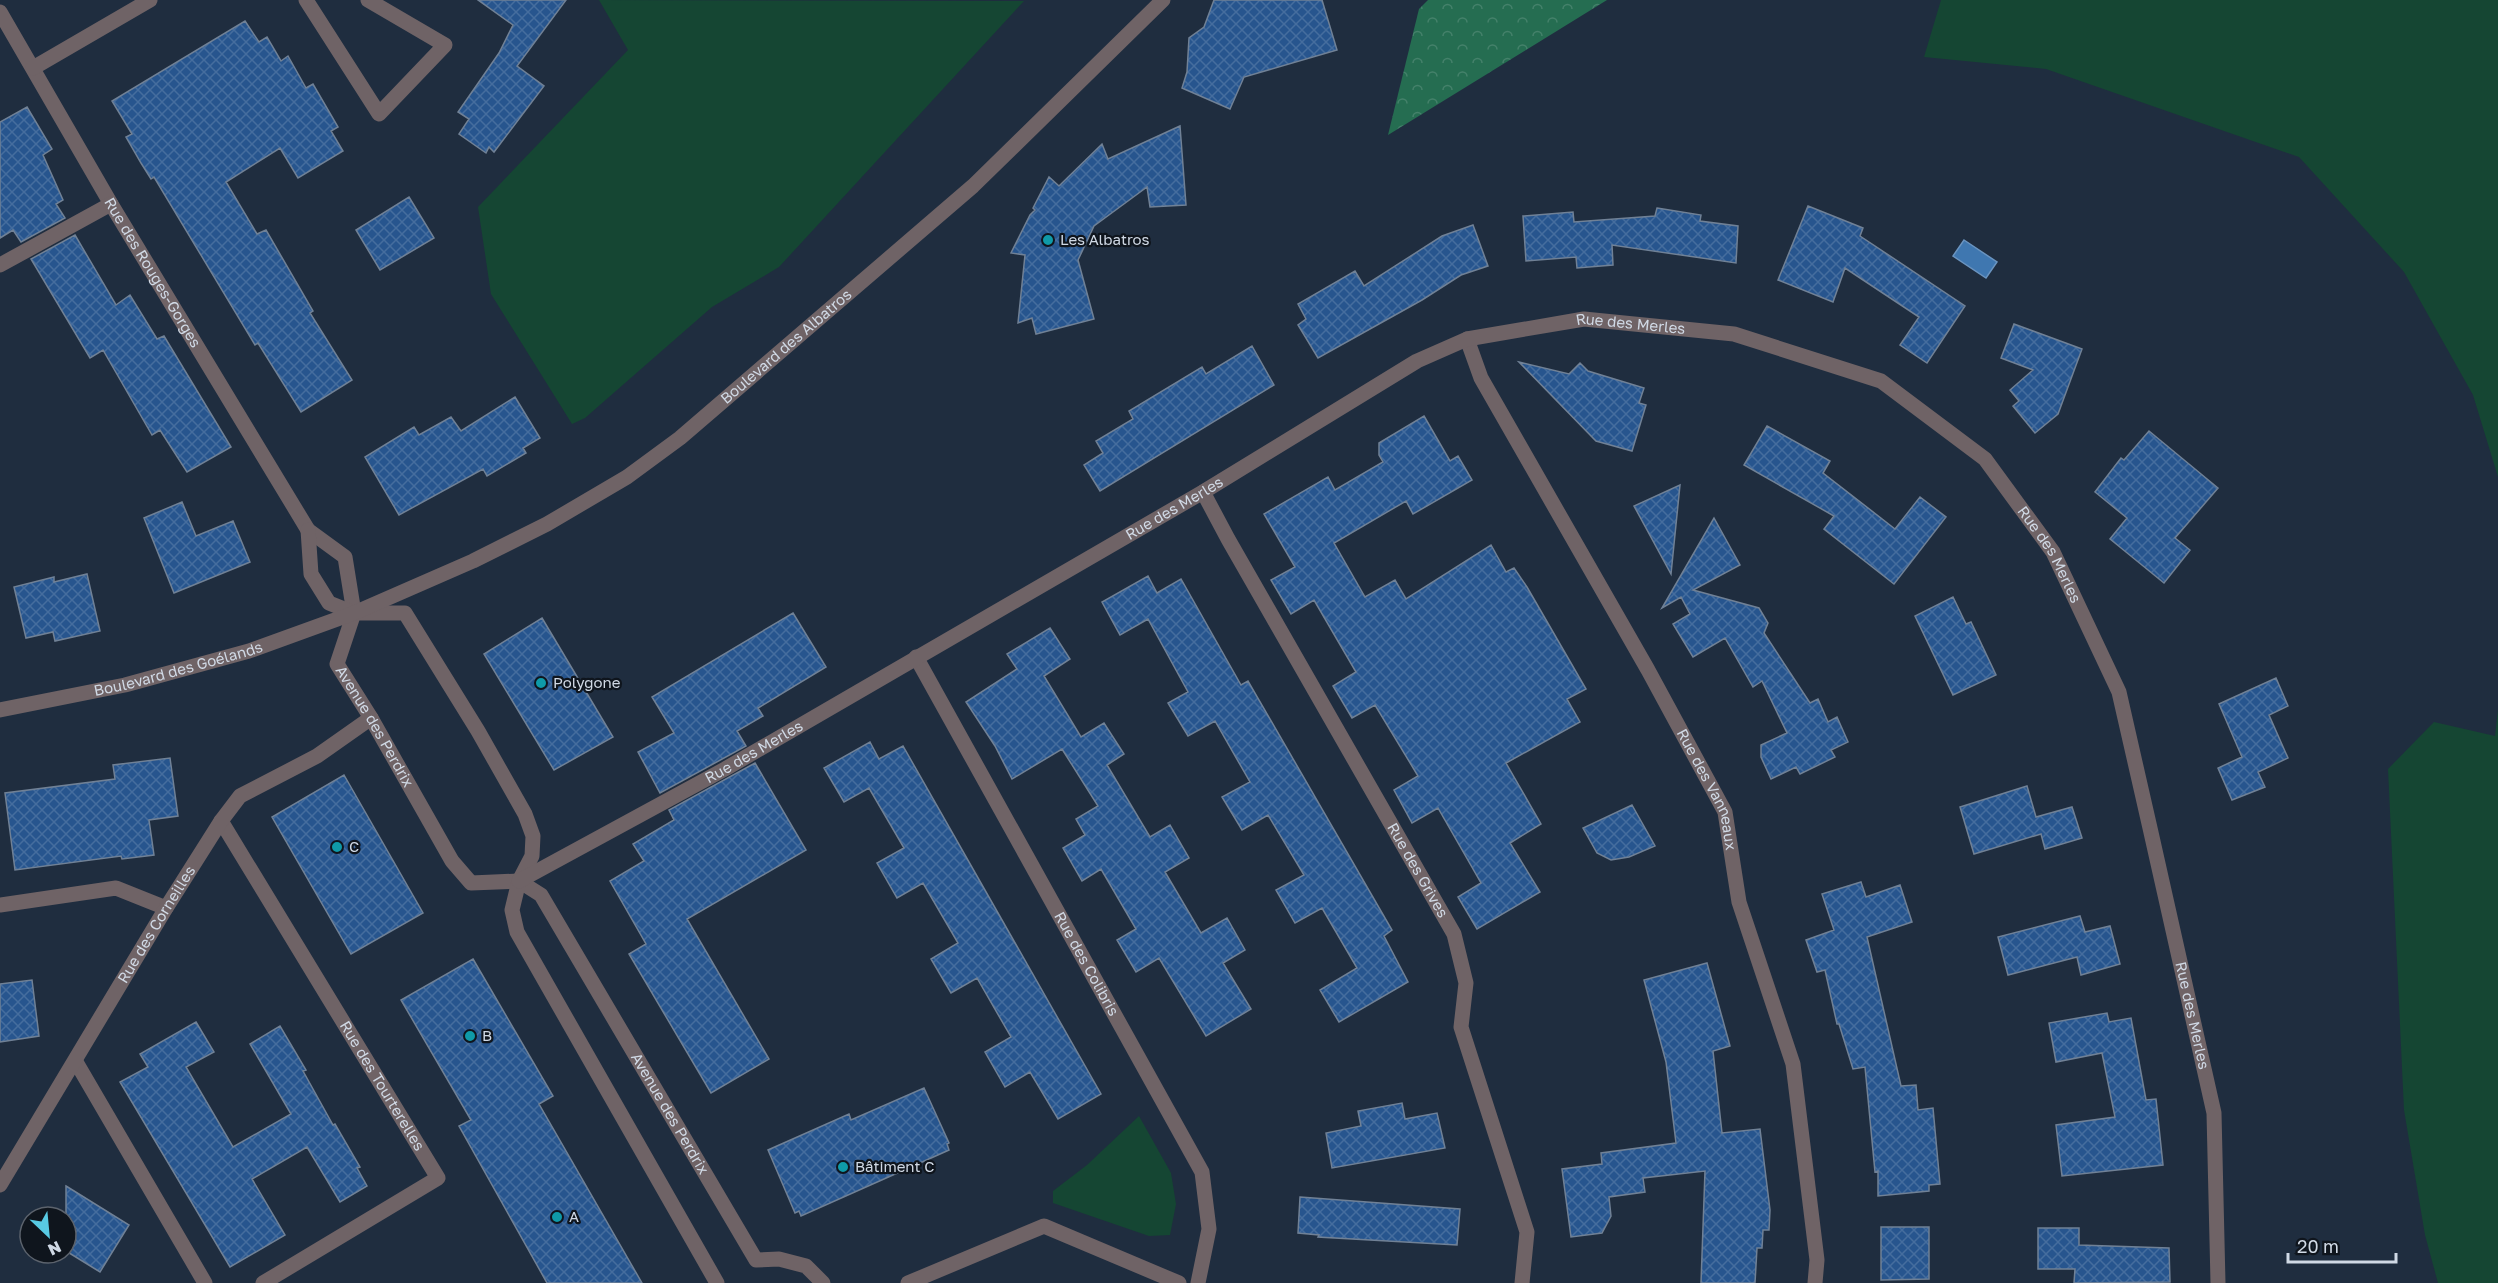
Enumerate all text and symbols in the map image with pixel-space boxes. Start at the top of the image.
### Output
street label: Rue des Rouges-Gorges [101,194,206,350]
place label: Les Albatros [1060,230,1150,248]
marker: Les Albatros [1041,233,1055,247]
street label: Boulevard des Albatros [716,285,855,407]
street label: Rue des Merles [1574,309,1686,337]
street label: Rue des Merles [1122,472,1226,543]
street label: Rue des Merles [2014,502,2086,606]
street label: Boulevard des Goélands [92,637,265,699]
street label: Avenue des Perdrix [332,662,418,790]
place label: Polygone [553,673,621,691]
marker: Polygone [534,676,548,690]
street label: Rue des Merles [701,716,806,786]
street label: Rue des Vanneaux [1674,725,1741,851]
street label: Rue des Grives [1384,819,1453,921]
place label: C [349,837,359,855]
marker: C [330,840,344,854]
street label: Rue des Corneilles [113,862,199,986]
street label: Rue des Colibris [1051,908,1123,1019]
street label: Rue des Merles [2172,960,2214,1071]
street label: Rue des Tourterelles [337,1017,429,1154]
place label: B [482,1026,492,1044]
marker: B [463,1029,477,1043]
street label: Avenue des Perdrix [628,1049,713,1177]
place label: Bâtiment C [855,1157,934,1175]
marker: Bâtiment C [836,1160,850,1174]
north arrow [18,1205,78,1265]
place label: A [569,1207,579,1225]
marker: A [550,1210,564,1224]
scale bar [2288,1226,2396,1264]
text: 20 m [2297,1235,2339,1257]
text: N [45,1237,64,1260]

